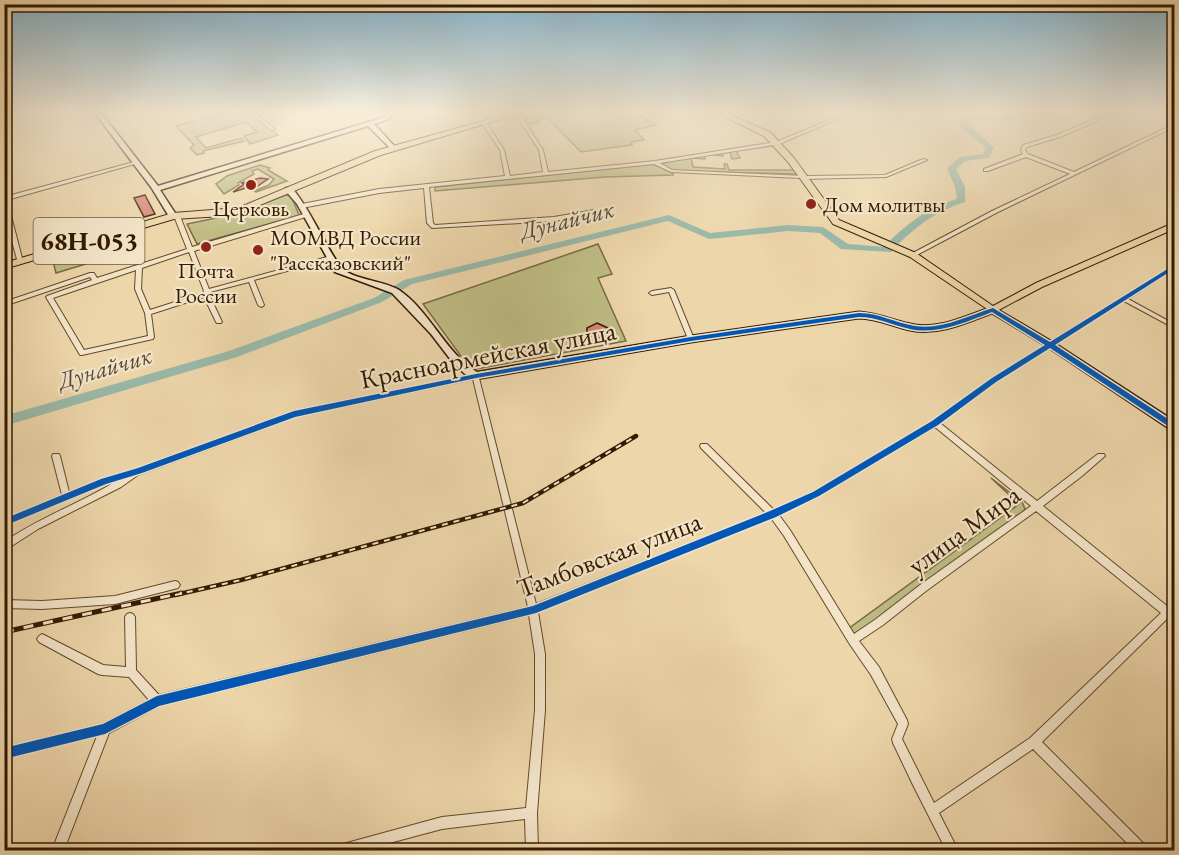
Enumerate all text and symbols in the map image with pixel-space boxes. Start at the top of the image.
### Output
marker: Церковь [244,178,258,192]
place label: Дом молитвы [823,190,945,219]
water label: Дунайчик [515,193,618,247]
place label: Церковь [213,194,289,223]
marker: Дом молитвы [804,197,818,211]
road number: 68Н-053 [34,218,144,264]
place label: МОМВД России "Рассказовский" [270,223,422,277]
marker: Почта России [199,240,213,254]
marker: МОМВД России "Рассказовский" [251,243,265,257]
place label: Почта России [175,256,238,310]
street label: Красноармейская улица [357,312,619,397]
water label: Дунайчик [53,339,156,396]
street label: улица Мира [900,477,1027,582]
street label: Тамбовская улица [512,503,706,606]

